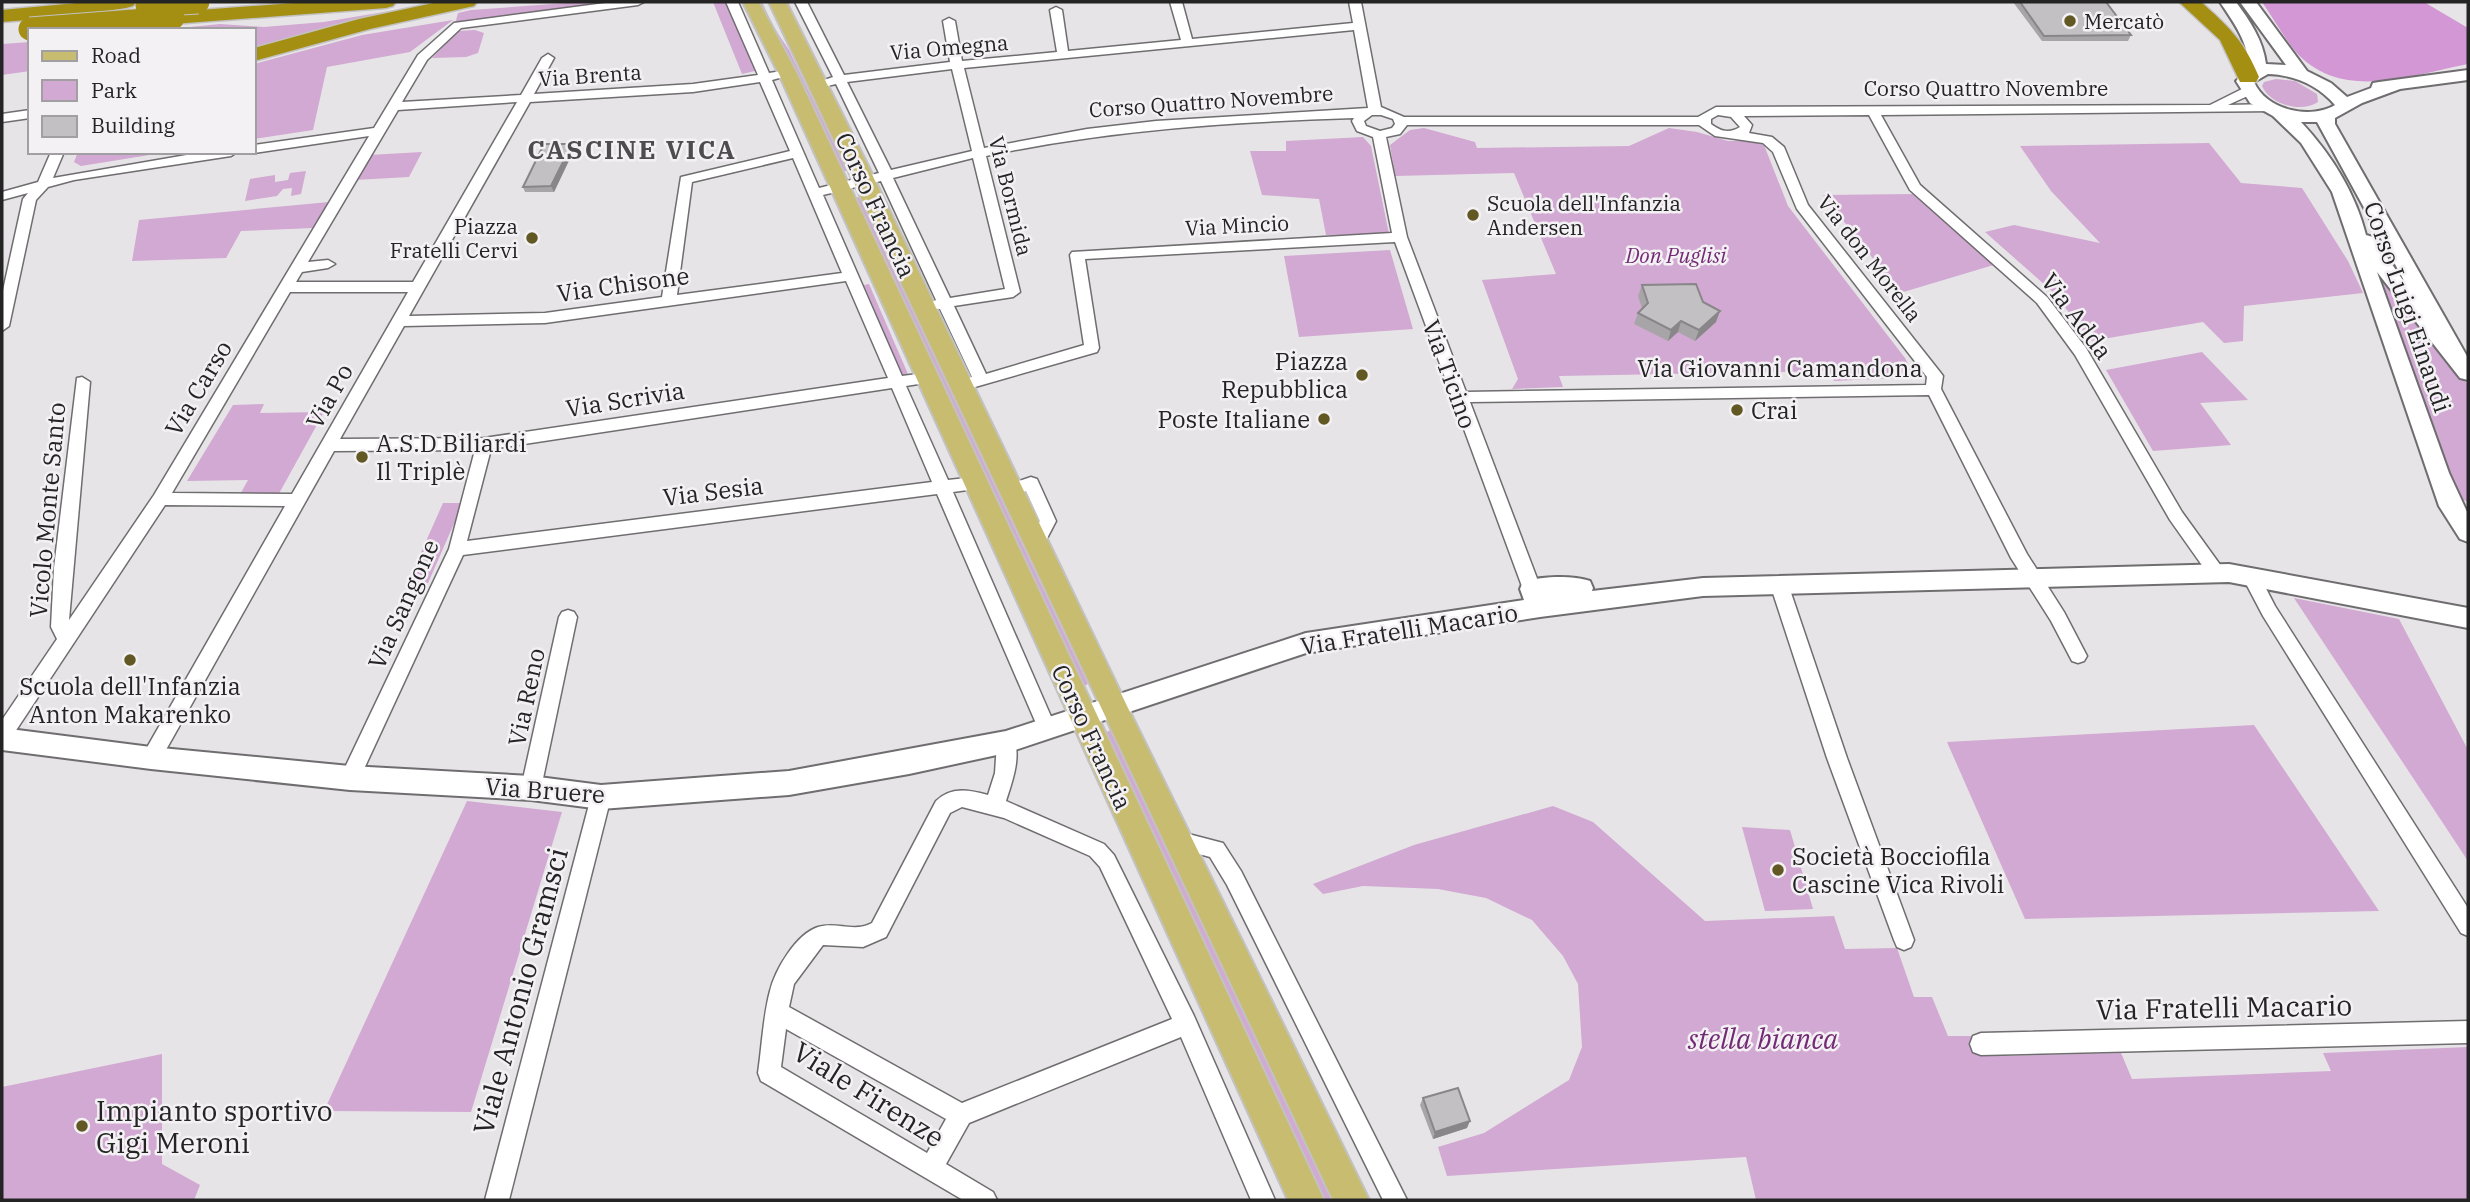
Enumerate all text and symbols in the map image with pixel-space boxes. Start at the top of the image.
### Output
place label: Mercatò [2084,7,2164,35]
marker: Mercatò [2062,13,2078,29]
legend [28,28,256,154]
street label: Via Omegna [888,28,1010,66]
text: Road [91,41,141,69]
street label: Via Brenta [537,57,643,93]
street label: Corso Quattro Novembre [1864,74,2108,102]
text: Park [91,76,138,104]
street label: Corso Quattro Novembre [1088,78,1334,124]
text: Building [91,111,176,139]
street label: Corso Francia [828,127,924,283]
district label: CASCINE VICA [527,132,737,166]
street label: Via Bormida [983,133,1039,259]
place label: Scuola dell'Infanzia Andersen [1487,189,1681,241]
street label: Via don Morella [1812,189,1928,327]
street label: Corso Luigi Einaudi [2357,197,2459,417]
marker: Scuola dell'Infanzia Andersen [1465,207,1481,223]
street label: Via Mincio [1184,208,1290,242]
place label: Piazza Fratelli Cervi [390,212,518,264]
marker: Piazza Fratelli Cervi [524,230,540,246]
park label: Don Puglisi [1624,241,1727,269]
street label: Via Chisone [555,259,691,309]
street label: Via Adda [2034,266,2120,366]
street label: Via Ticino [1416,315,1484,433]
street label: Via Carso [157,334,239,442]
place label: Piazza Repubblica [1221,345,1348,405]
street label: Via Giovanni Camandona [1637,352,1923,384]
street label: Via Po [298,358,360,434]
marker: Piazza Repubblica [1354,367,1370,383]
street label: Via Scrivia [563,374,687,424]
place label: Crai [1751,394,1798,426]
street label: Vicolo Monte Santo [22,401,72,619]
marker: Crai [1729,402,1745,418]
place label: Poste Italiane [1158,403,1310,435]
marker: Poste Italiane [1316,411,1332,427]
place label: A.S.D Biliardi Il Triplè [376,427,527,487]
marker: A.S.D Biliardi Il Triplè [354,449,370,465]
street label: Via Sesia [661,469,765,513]
street label: Via Sangone [360,534,446,674]
street label: Via Fratelli Macario [1298,596,1520,662]
street label: Via Reno [500,645,552,749]
marker: Scuola dell'Infanzia Anton Makarenko [122,652,138,668]
street label: Corso Francia [1044,659,1140,815]
place label: Scuola dell'Infanzia Anton Makarenko [19,670,241,730]
street label: Via Bruere [484,770,606,810]
place label: Società Bocciofila Cascine Vica Rivoli [1792,840,2004,900]
street label: Viale Antonio Gramsci [464,844,576,1138]
marker: Società Bocciofila Cascine Vica Rivoli [1770,862,1786,878]
street label: Via Fratelli Macario [2096,986,2352,1028]
park label: stella bianca [1688,1020,1838,1057]
street label: Viale Firenze [786,1033,952,1155]
place label: Impianto sportivo Gigi Meroni [96,1092,332,1161]
marker: Impianto sportivo Gigi Meroni [74,1118,90,1134]

